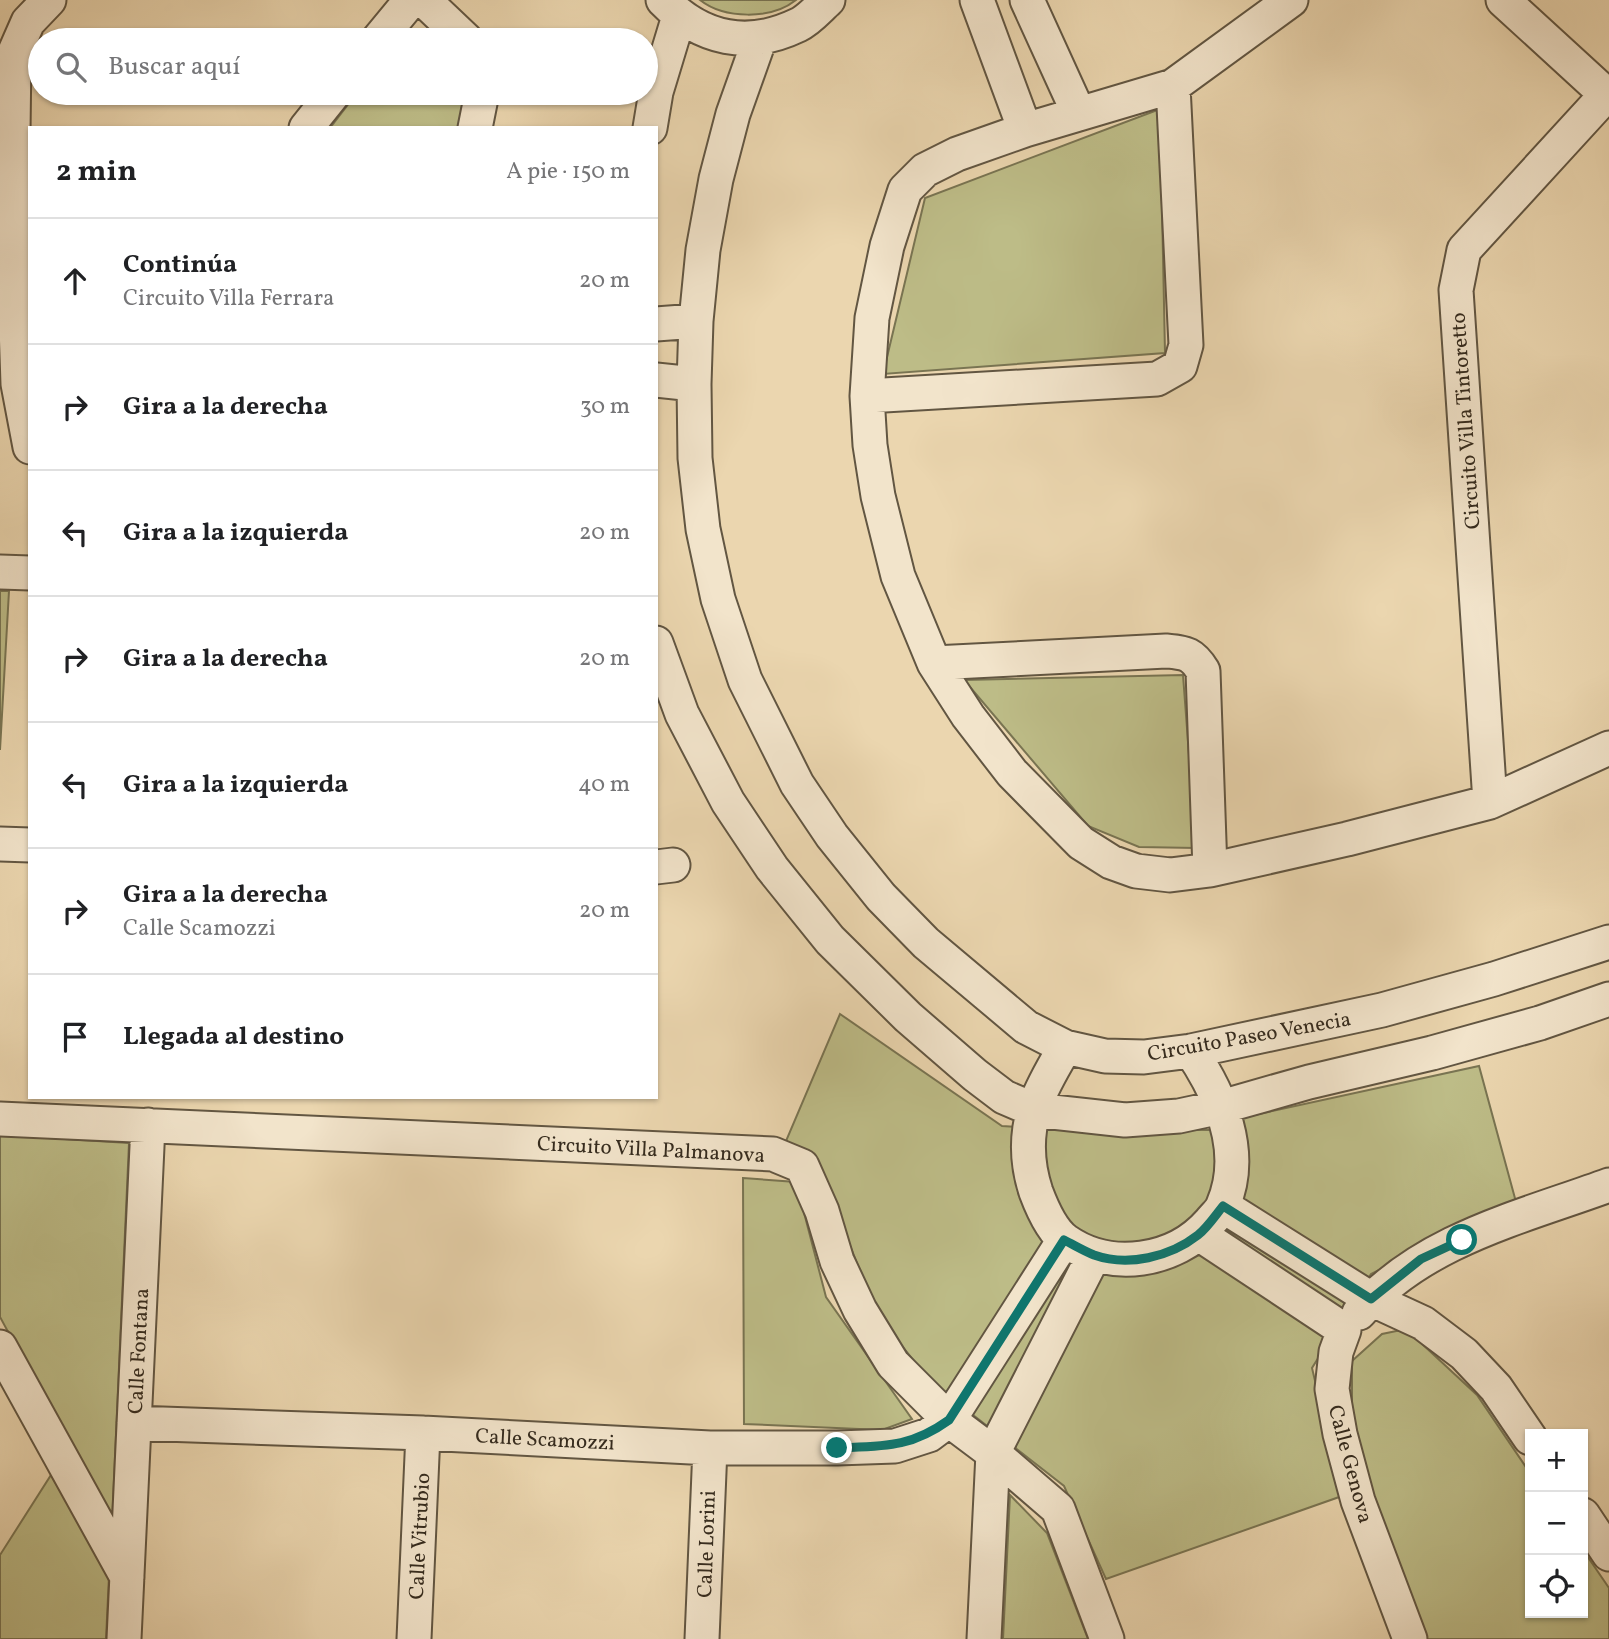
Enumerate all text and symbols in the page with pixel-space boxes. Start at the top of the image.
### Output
search box [28,28,658,105]
icon: search [52,48,90,86]
text: Buscar aquí [108,49,240,85]
text: 2 min [56,151,137,193]
text: A pie · 150 m [506,156,630,188]
text: Continúa [123,247,237,283]
icon: ahead [56,262,94,300]
text: 20 m [579,265,630,297]
text: Circuito Villa Ferrara [123,283,335,315]
street label: Circuito Villa Tintoretto [1444,312,1489,530]
icon: right [56,388,94,426]
text: Gira a la derecha [123,389,328,425]
text: 30 m [580,391,630,423]
icon: left [56,514,94,552]
text: Gira a la izquierda [123,515,348,551]
text: 20 m [579,517,630,549]
icon: right [56,640,94,678]
text: Gira a la derecha [123,641,328,677]
text: 20 m [579,643,630,675]
icon: left [56,766,94,804]
text: Gira a la izquierda [123,767,348,803]
text: 40 m [578,769,630,801]
text: Gira a la derecha [123,877,328,913]
icon: right [56,892,94,930]
text: 20 m [579,895,630,927]
text: Calle Scamozzi [123,913,276,945]
street label: Circuito Paseo Venecia [1145,1005,1353,1070]
icon: arrive [56,1018,94,1056]
text: Llegada al destino [123,1019,344,1055]
street label: Circuito Villa Palmanova [536,1130,766,1171]
route start [1446,1224,1477,1255]
street label: Calle Fontana [122,1287,157,1415]
street label: Calle Genova [1320,1402,1379,1527]
street label: Calle Scamozzi [475,1422,615,1459]
map controls [1525,1429,1588,1618]
button: + [1525,1429,1588,1492]
route end [821,1432,852,1463]
street label: Calle Vitrubio [403,1472,438,1600]
street label: Calle Lorini [691,1490,724,1598]
button: − [1525,1492,1588,1555]
button: locate [1525,1555,1588,1618]

